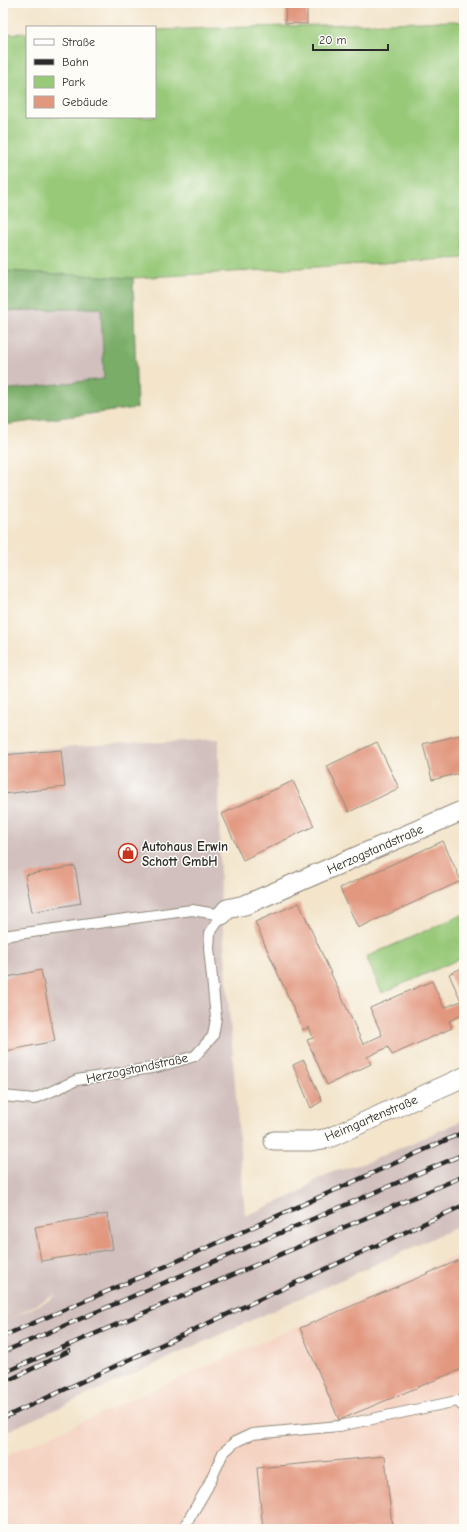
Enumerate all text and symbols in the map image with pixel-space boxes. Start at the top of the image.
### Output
legend [26,26,156,118]
scale bar [313,26,388,52]
text: 20 m [319,33,347,47]
text: Straße [62,35,95,49]
text: Bahn [62,55,89,69]
text: Park [62,75,85,89]
text: Gebäude [62,95,108,109]
street label: Herzogstandstraße [325,821,426,877]
place label: Autohaus Erwin Schott GmbH [142,839,228,869]
shop icon: Autohaus Erwin Schott GmbH [117,842,139,864]
street label: Herzogstandstraße [85,1050,190,1086]
street label: Heimgartenstraße [322,1091,420,1144]

